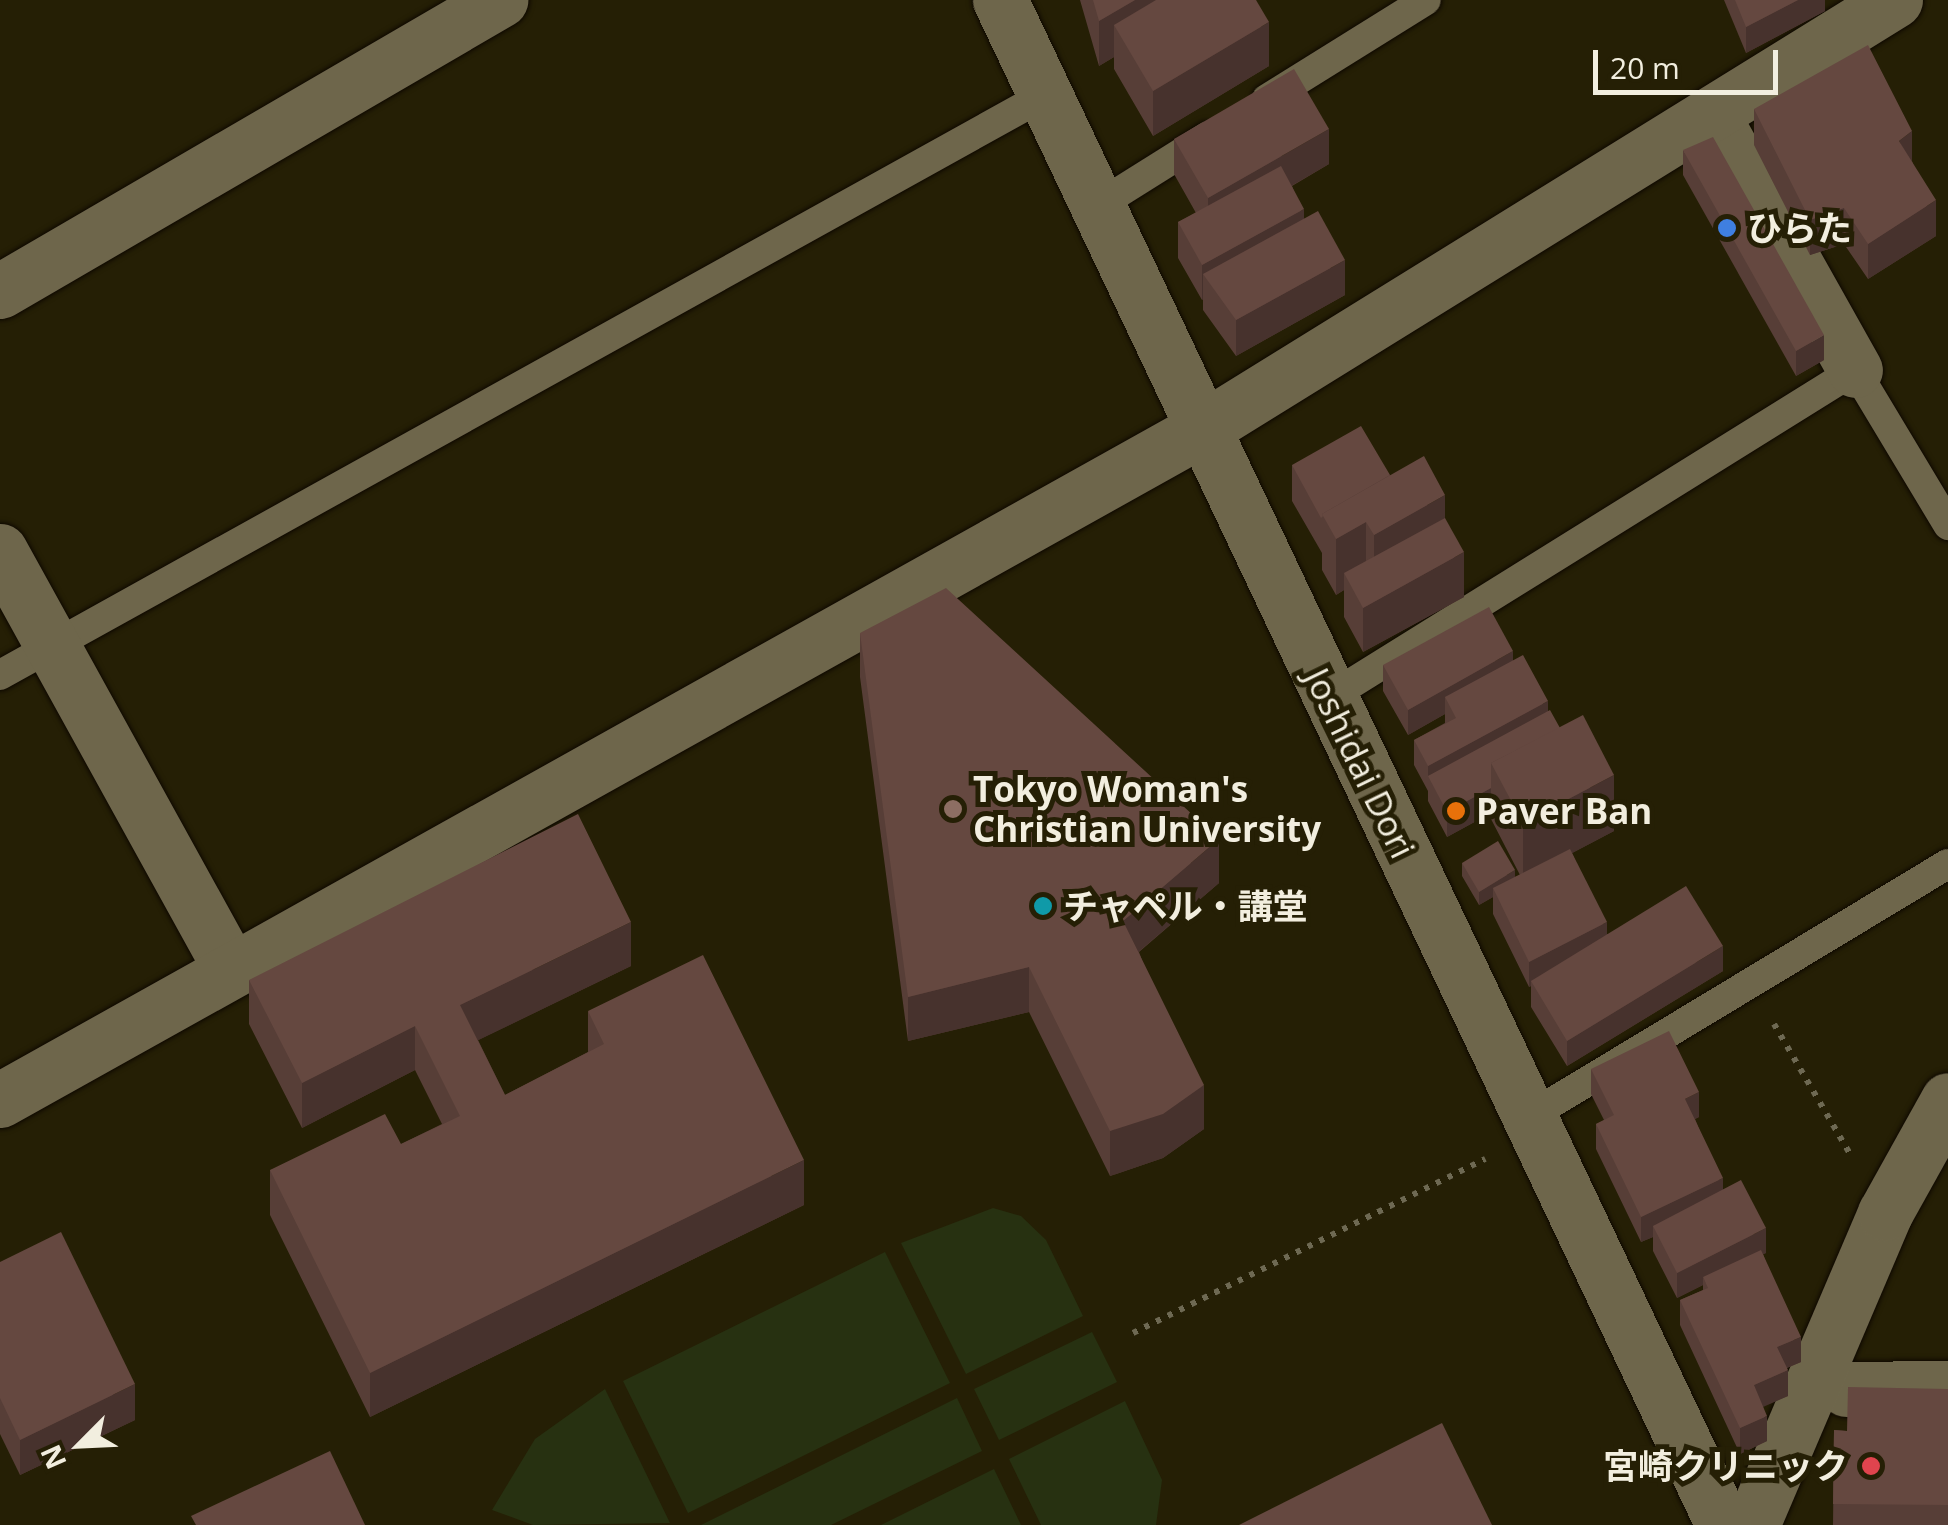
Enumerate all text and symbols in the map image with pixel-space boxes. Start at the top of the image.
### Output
scale bar [1598,30,1783,92]
text: 20 m [1610,47,1680,88]
place label: ひらた [1747,207,1852,249]
marker: ひらた [1716,217,1738,239]
street label: Joshidai Dori [1296,661,1424,865]
place label: Tokyo Woman's Christian University [973,768,1321,850]
place label: Paver Ban [1476,790,1652,832]
marker: Tokyo Woman's Christian University [942,798,964,820]
marker: Paver Ban [1445,800,1467,822]
place label: チャペル・講堂 [1063,885,1308,927]
marker: チャペル・講堂 [1032,895,1054,917]
north arrow [30,1395,130,1495]
text: N [31,1439,75,1475]
place label: 宮崎クリニック [1603,1445,1848,1487]
marker: 宮崎クリニック [1858,1453,1884,1479]

